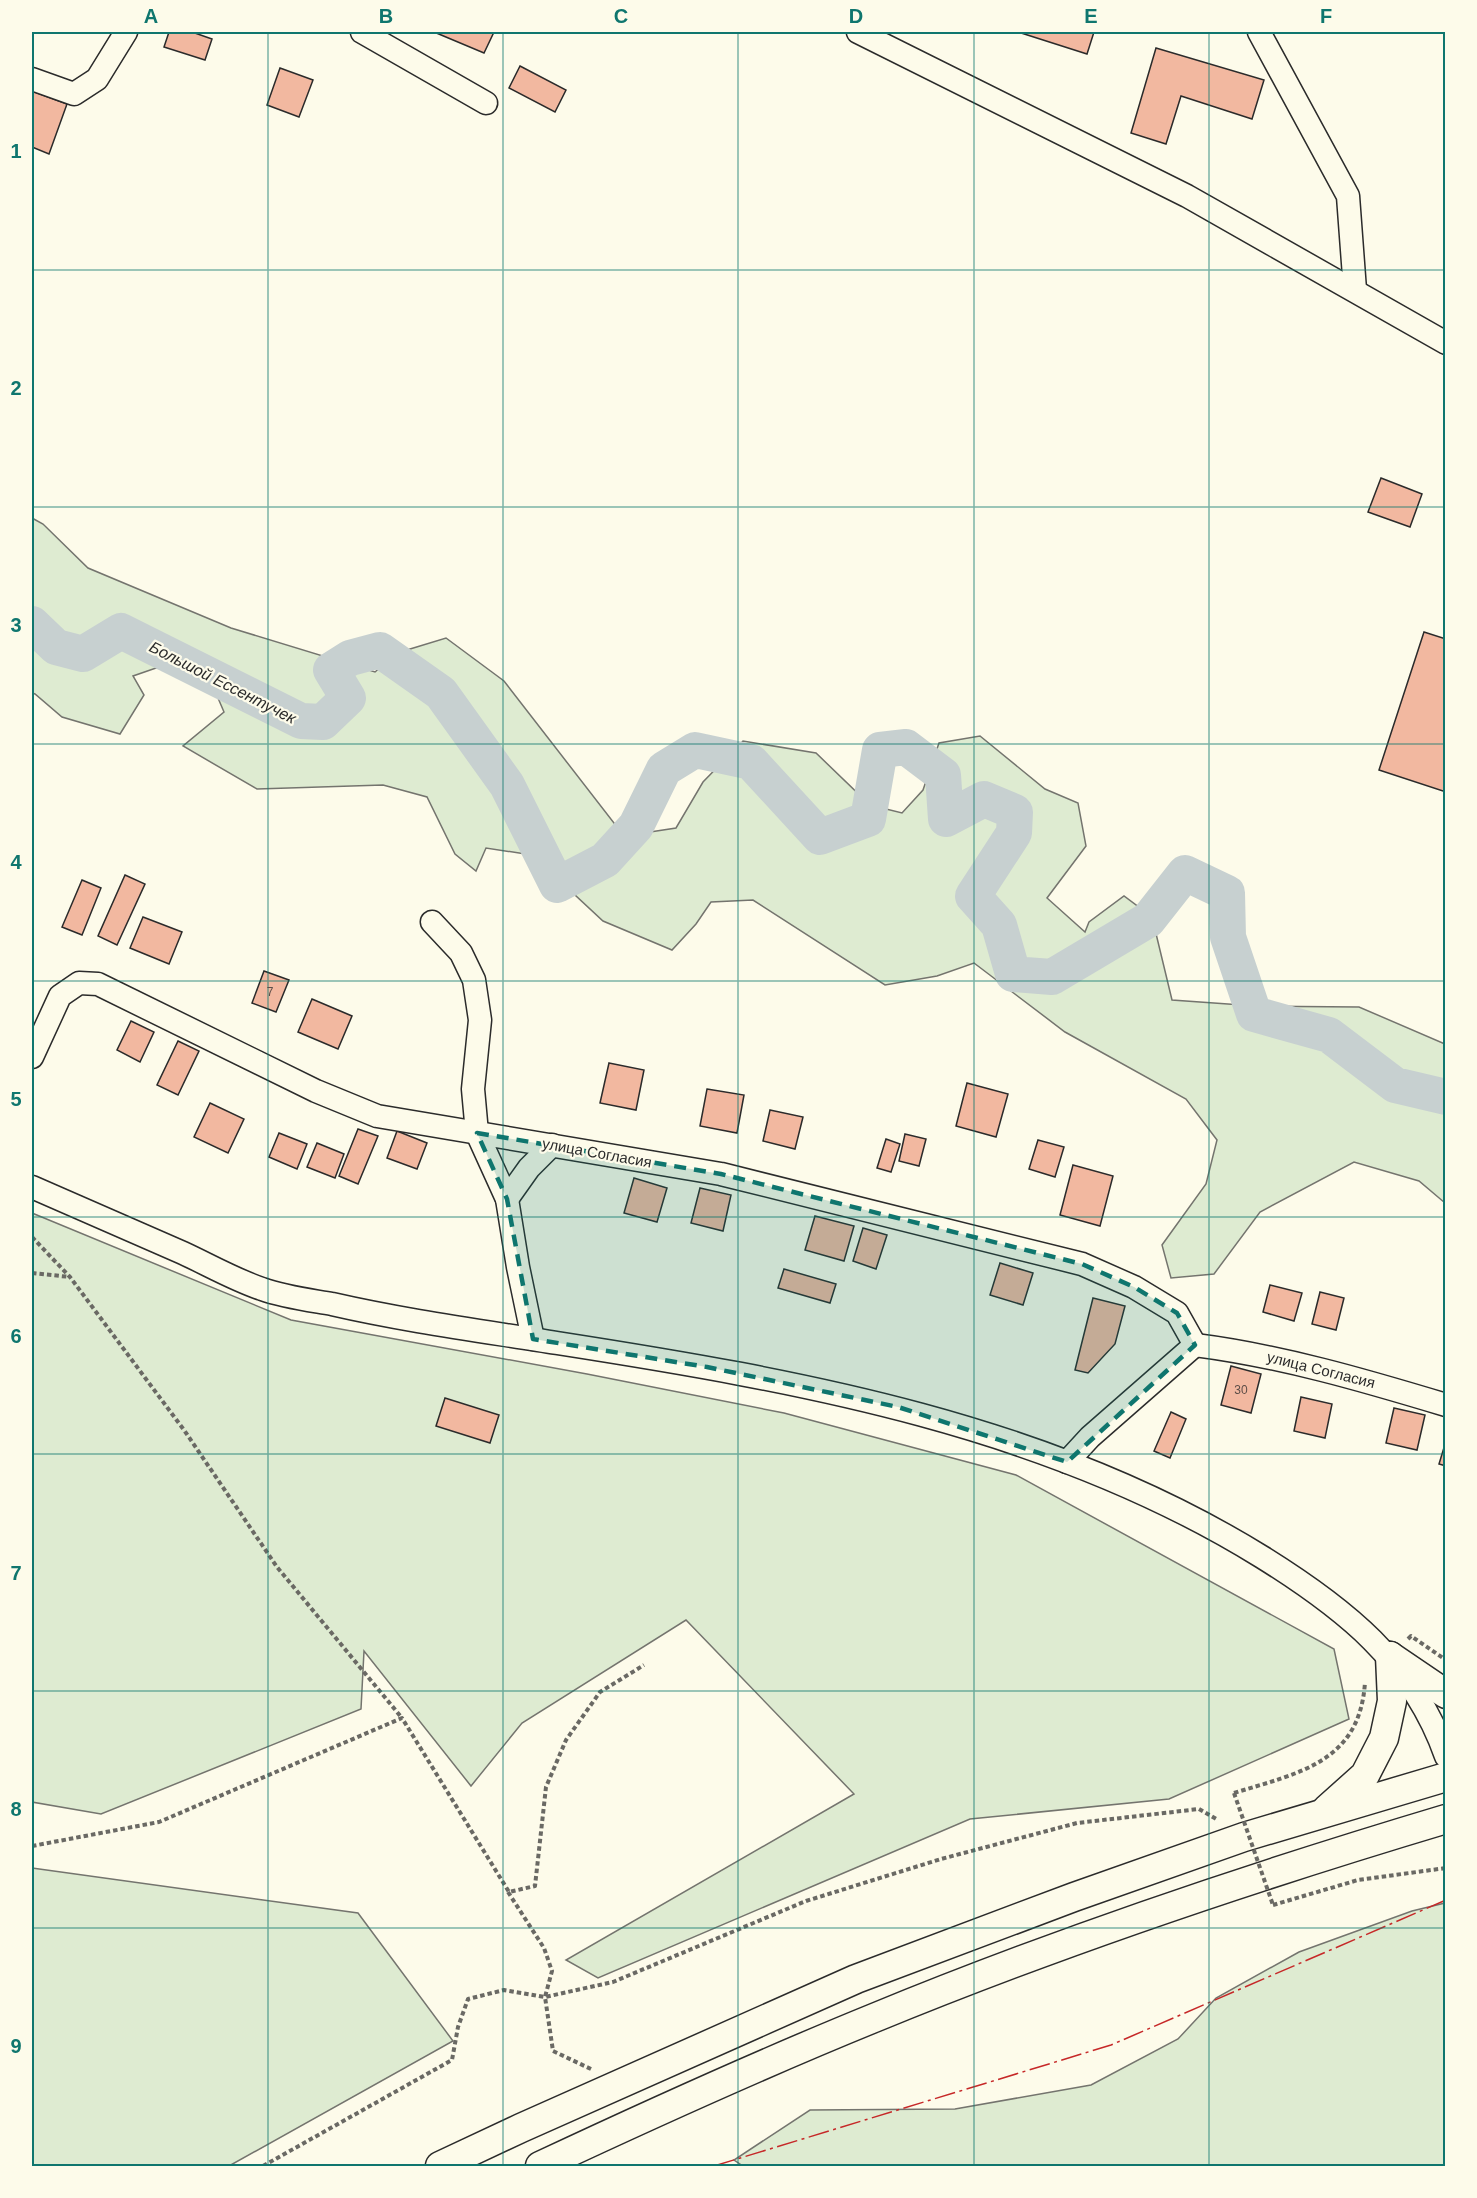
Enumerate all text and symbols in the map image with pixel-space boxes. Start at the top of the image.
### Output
text: A [144,5,158,27]
text: B [379,5,393,27]
text: C [614,5,628,27]
text: D [849,5,863,27]
text: E [1084,5,1098,27]
text: F [1320,5,1332,27]
text: 1 [10,140,22,162]
text: 2 [10,377,22,399]
text: 3 [10,614,22,636]
water label: Большой Ессентучек [147,638,300,727]
text: 4 [10,851,22,873]
house number: 7 [267,985,274,999]
text: 5 [10,1088,22,1110]
street label: улица Согласия [541,1135,653,1171]
text: 6 [10,1325,22,1347]
street label: улица Согласия [1265,1348,1377,1391]
house number: 30 [1234,1383,1248,1397]
text: 7 [10,1562,22,1584]
text: 8 [10,1798,22,1820]
text: 9 [10,2035,22,2057]

